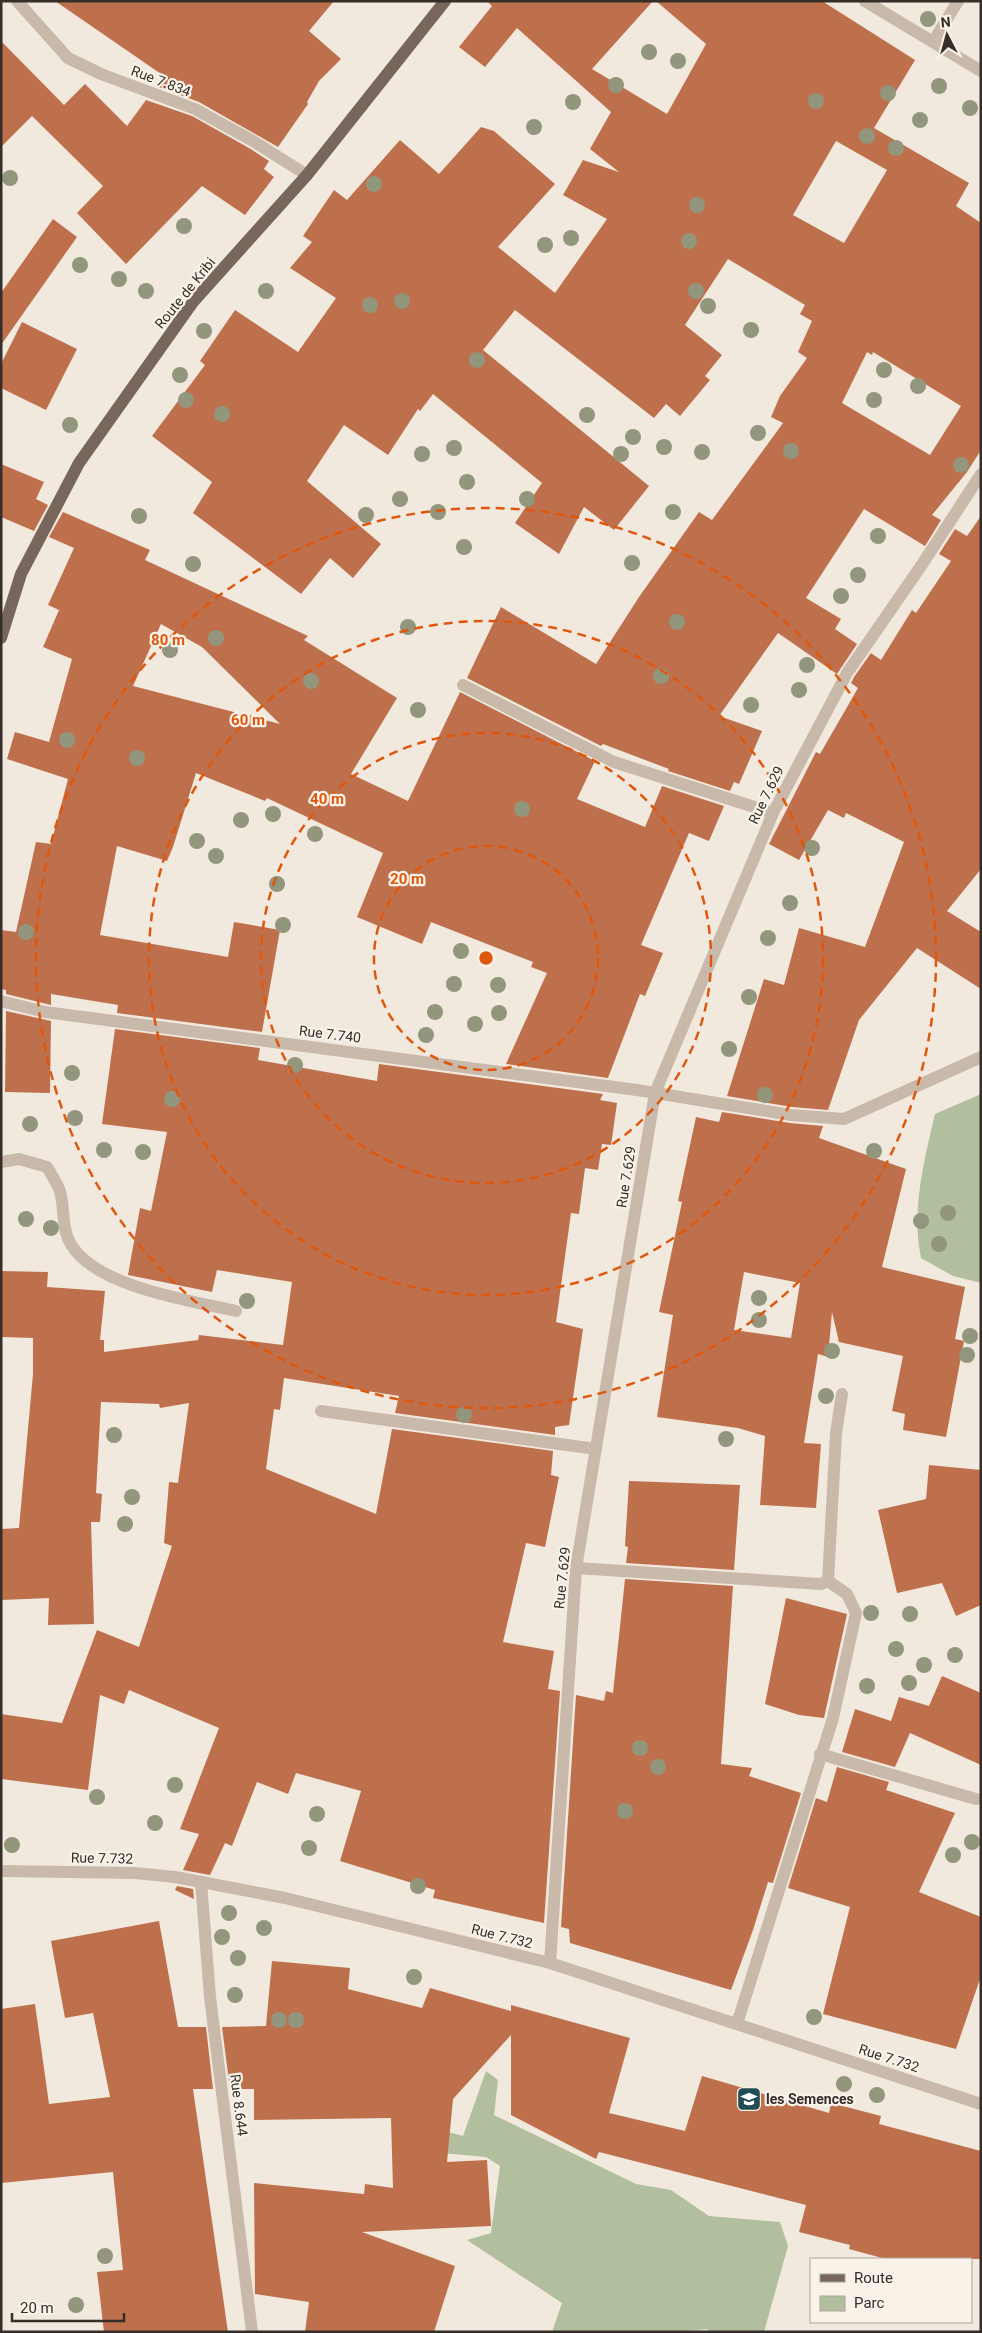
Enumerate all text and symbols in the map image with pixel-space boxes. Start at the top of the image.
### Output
north arrow [922,10,972,60]
text: N [940,14,951,31]
street label: Rue 7.834 [129,62,193,100]
street label: Route de Kribi [151,254,219,332]
text: 80 m [151,631,185,649]
text: 60 m [231,711,265,729]
street label: Rue 7.629 [745,763,787,827]
text: 40 m [310,790,344,808]
text: 20 m [390,870,424,888]
centre of rings [477,949,495,967]
street label: Rue 7.740 [298,1022,362,1046]
street label: Rue 7.629 [613,1145,639,1209]
street label: Rue 7.629 [551,1546,573,1610]
street label: Rue 7.732 [71,1849,133,1867]
street label: Rue 7.732 [470,1921,534,1951]
street label: Rue 7.732 [857,2041,921,2075]
street label: Rue 8.644 [227,2073,251,2137]
school or university icon: les Semences [736,2086,762,2112]
place label: les Semences [766,2091,854,2107]
legend [810,2258,972,2323]
text: Route [854,2269,893,2287]
scale bar [12,2290,125,2322]
text: Parc [854,2294,884,2312]
text: 20 m [20,2299,54,2317]

